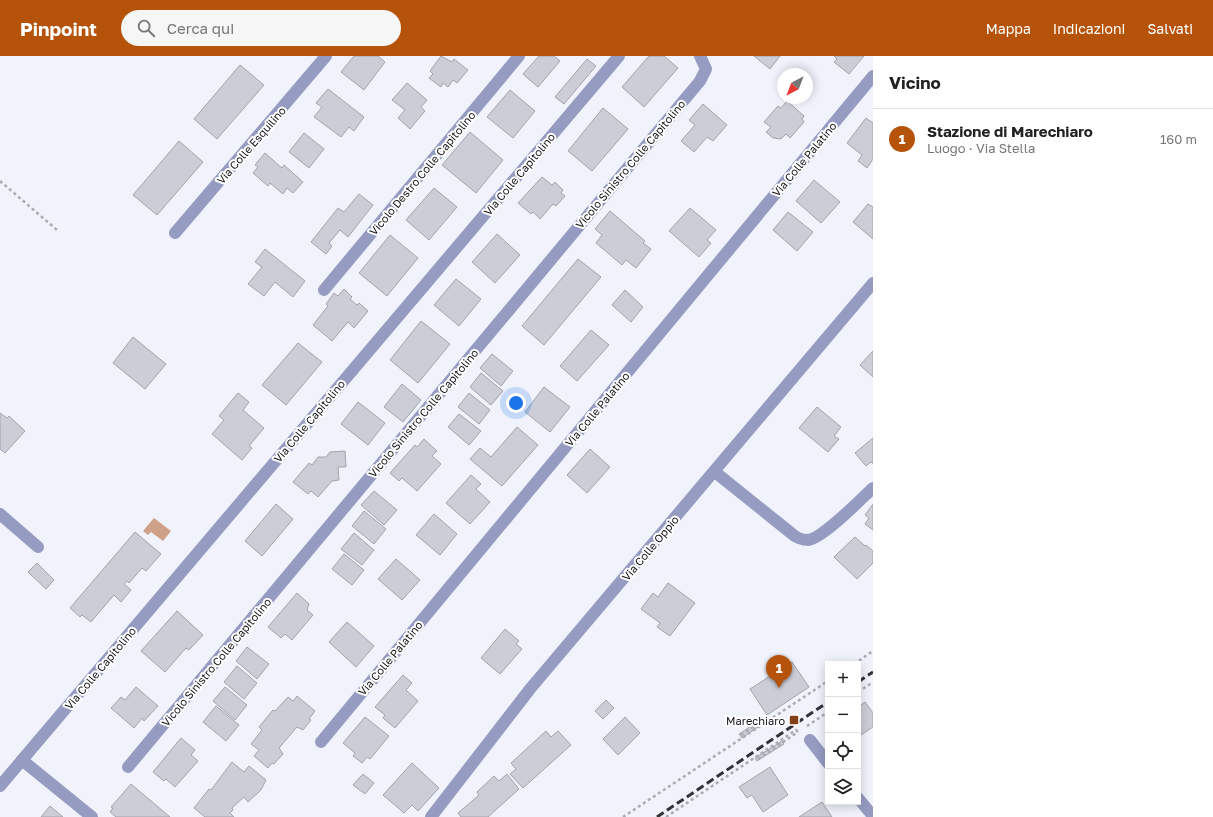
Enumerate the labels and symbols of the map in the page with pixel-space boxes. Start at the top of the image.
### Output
north arrow [777,68,813,104]
street label: Vicolo Sinistro Colle Capitolino [572,97,688,231]
street label: Via Colle Esquilino [214,103,288,186]
street label: Vicolo Destro Colle Capitolino [366,108,478,238]
street label: Via Colle Palatino [769,119,839,199]
street label: Via Colle Capitolino [481,130,558,218]
street label: Vicolo Sinistro Colle Capitolino [365,346,481,480]
street label: Via Colle Palatino [562,369,632,449]
street label: Via Colle Capitolino [271,377,348,465]
your location [506,393,526,413]
street label: Via Colle Oppio [619,513,681,583]
street label: Vicolo Sinistro Colle Capitolino [158,595,274,729]
street label: Via Colle Palatino [355,618,425,698]
street label: Via Colle Capitolino [62,624,139,712]
pin: 1 [766,655,792,688]
place label: Marechiaro [726,714,785,727]
marker: Marechiaro [788,714,800,726]

